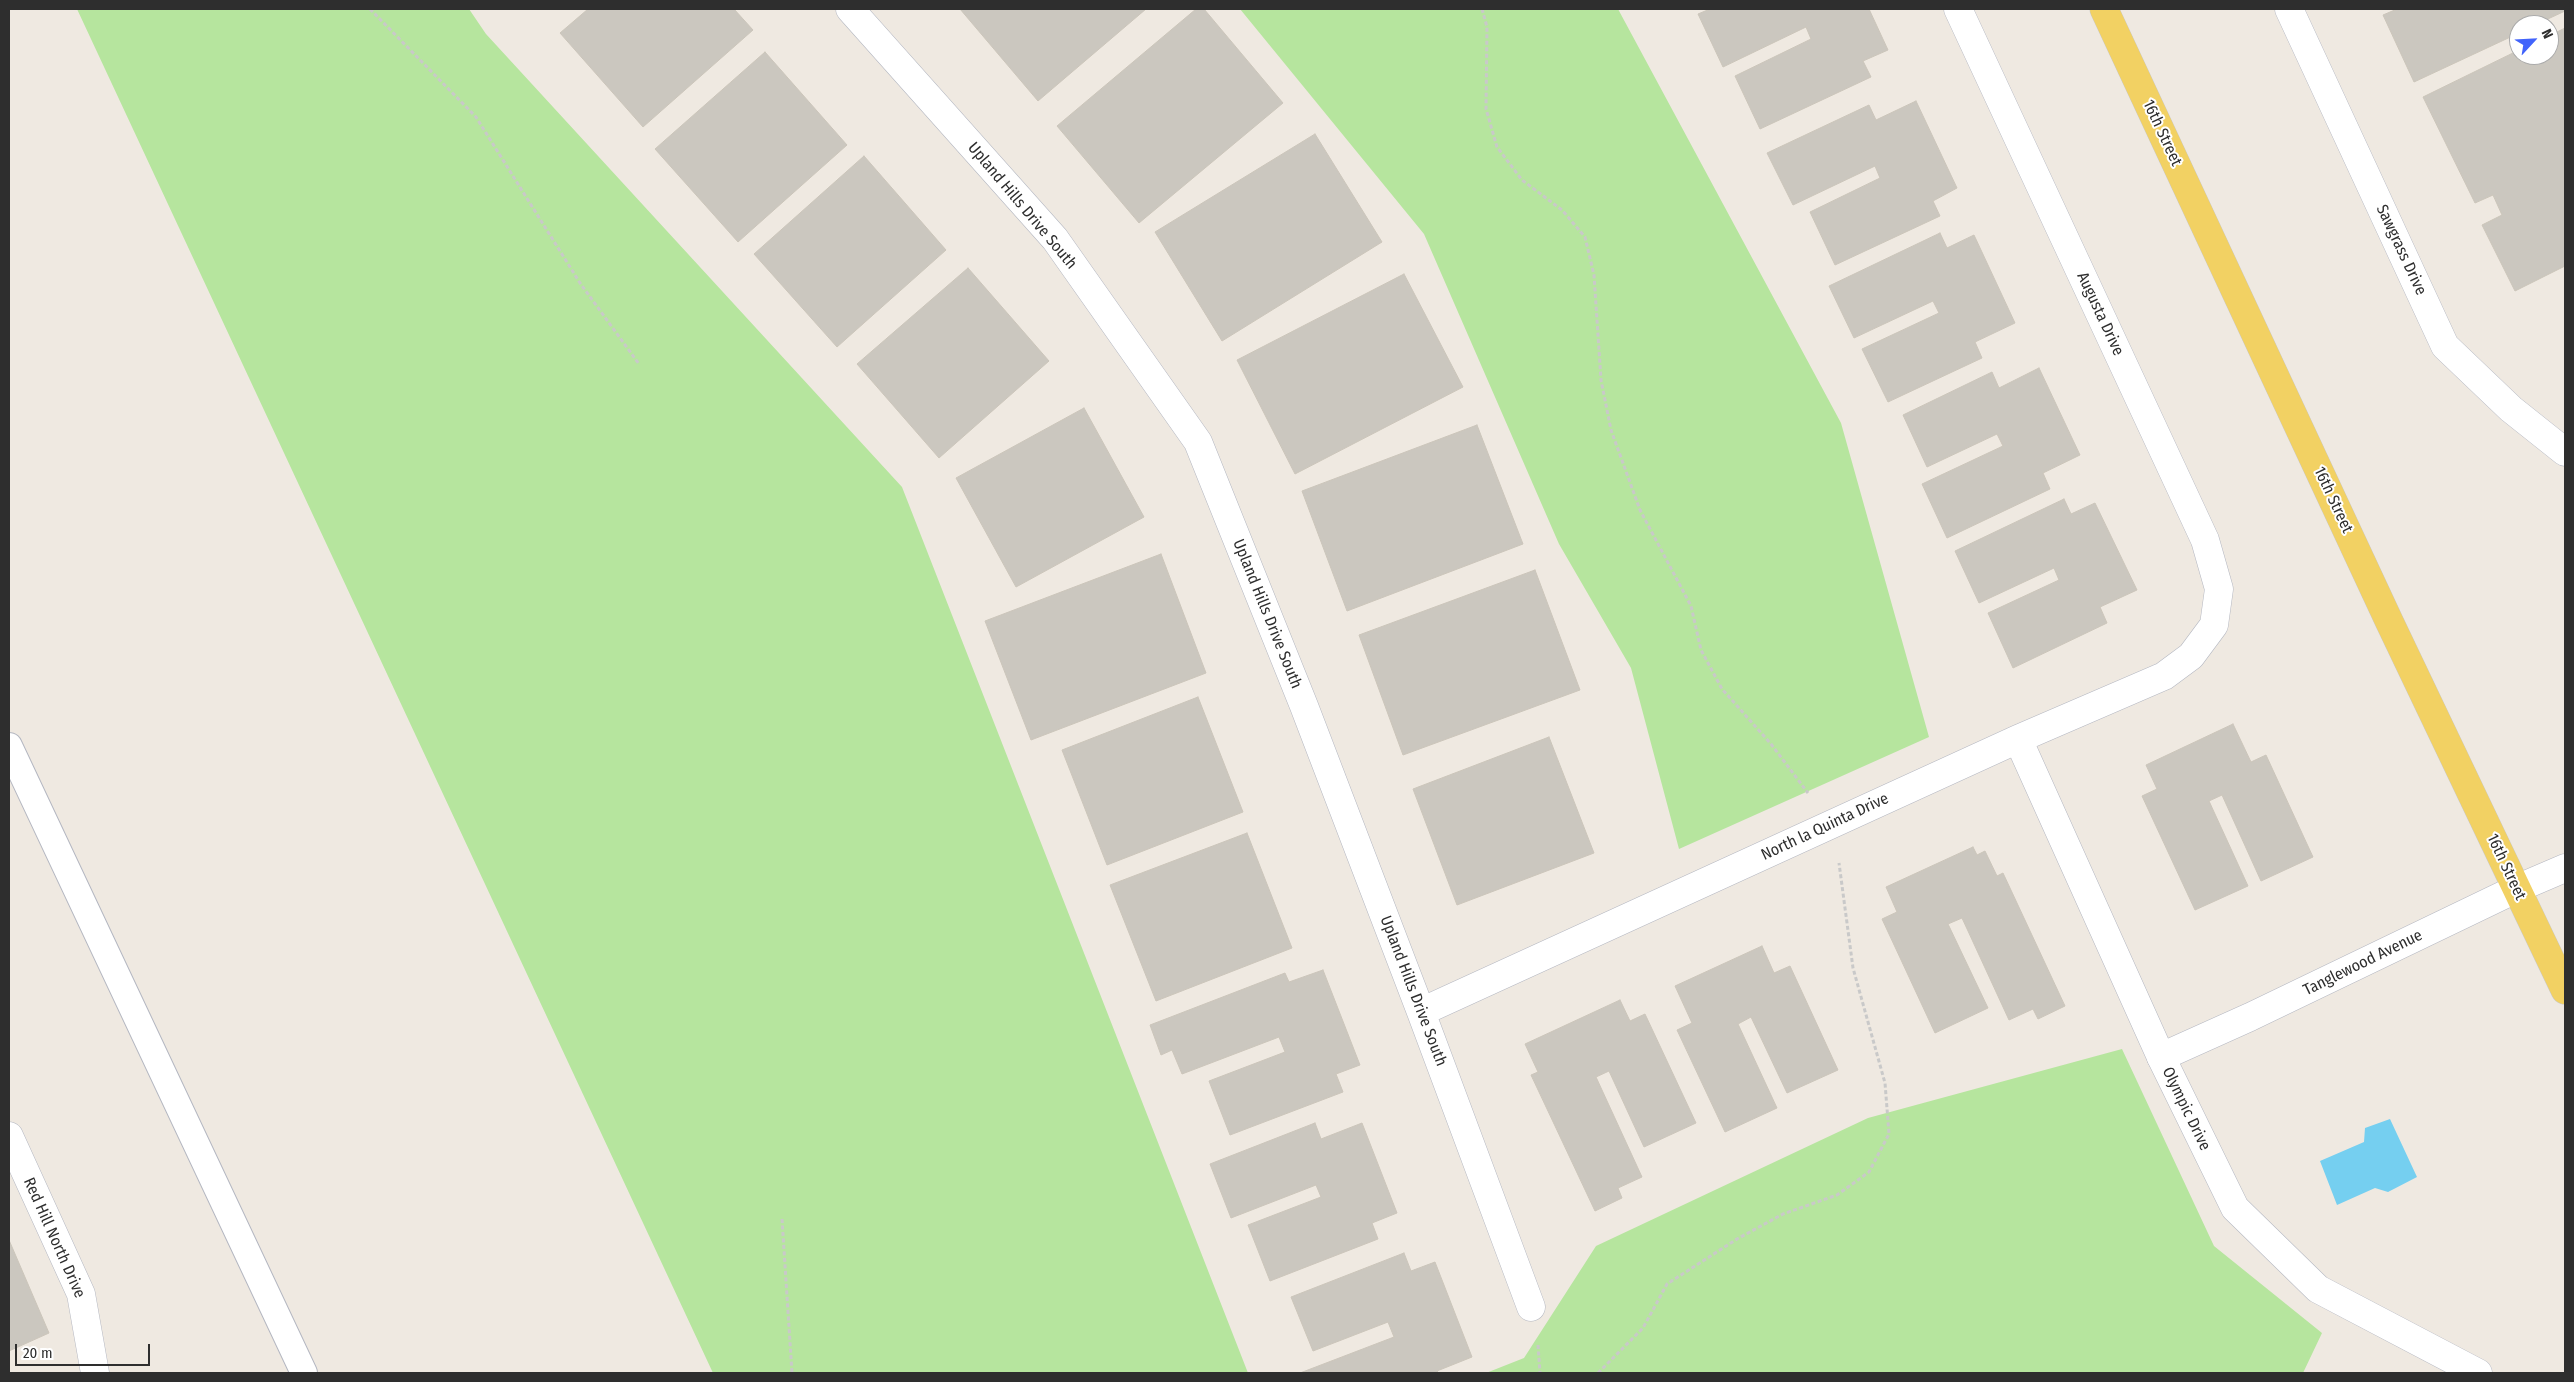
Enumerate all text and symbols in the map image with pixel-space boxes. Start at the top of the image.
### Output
north arrow [2509,15,2559,65]
text: N [2538,26,2557,41]
street label: 16th Street [2138,97,2186,169]
street label: Upland Hills Drive South [963,139,1081,273]
street label: Sawgrass Drive [2372,202,2430,298]
street label: Augusta Drive [2072,269,2128,359]
street label: 16th Street [2309,464,2357,536]
street label: Upland Hills Drive South [1228,536,1306,692]
street label: North la Quinta Drive [1758,789,1892,865]
street label: 16th Street [2482,831,2530,903]
street label: Upland Hills Drive South [1375,913,1451,1069]
street label: Tanglewood Avenue [2300,926,2426,1000]
street label: Olympic Drive [2158,1064,2214,1154]
street label: Red Hill North Drive [19,1175,89,1301]
scale bar [18,1334,152,1366]
text: 20 m [23,1344,53,1362]

